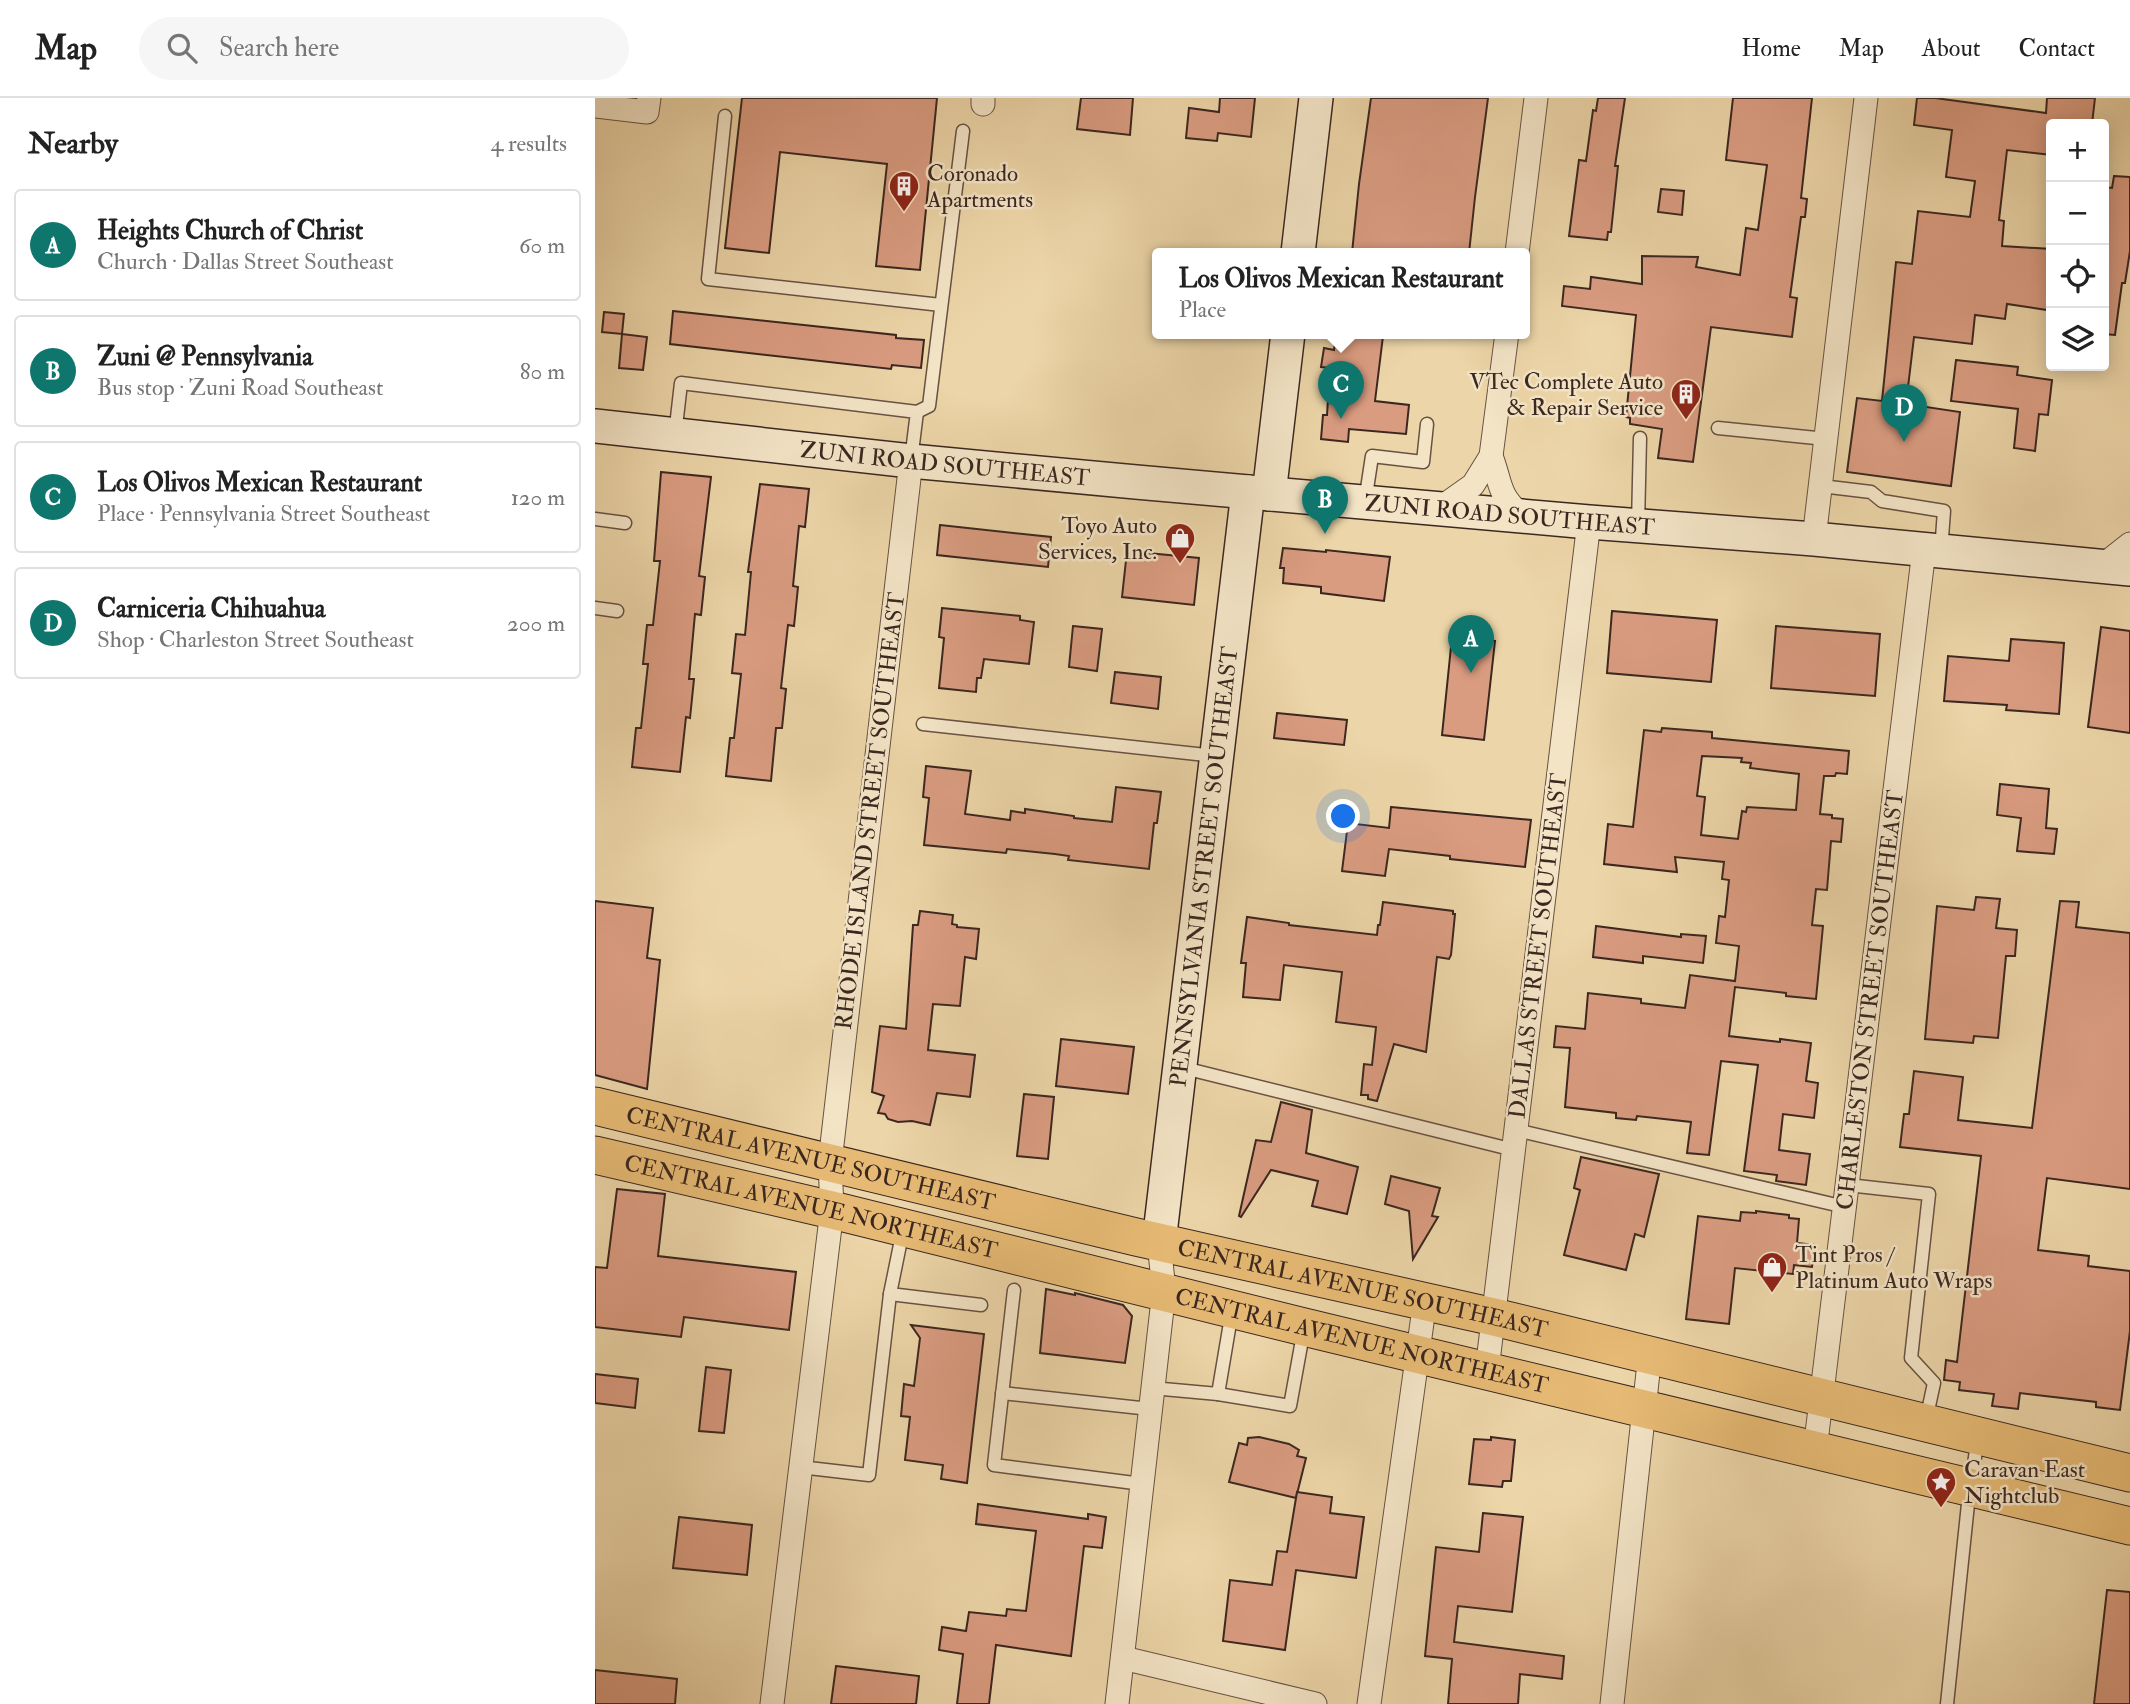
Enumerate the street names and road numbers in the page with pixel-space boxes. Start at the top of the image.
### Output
street label: ZUNI ROAD SOUTHEAST [798,434,1091,492]
street label: ZUNI ROAD SOUTHEAST [1363,488,1656,541]
street label: RHODE ISLAND STREET SOUTHEAST [829,591,911,1031]
street label: PENNSYLVANIA STREET SOUTHEAST [1163,645,1244,1088]
street label: DALLAS STREET SOUTHEAST [1502,772,1574,1120]
street label: CHARLESTON STREET SOUTHEAST [1830,788,1910,1212]
street label: CENTRAL AVENUE SOUTHEAST [623,1100,998,1217]
street label: CENTRAL AVENUE NORTHEAST [621,1148,1001,1265]
street label: CENTRAL AVENUE SOUTHEAST [1175,1232,1551,1344]
street label: CENTRAL AVENUE NORTHEAST [1172,1281,1551,1400]

